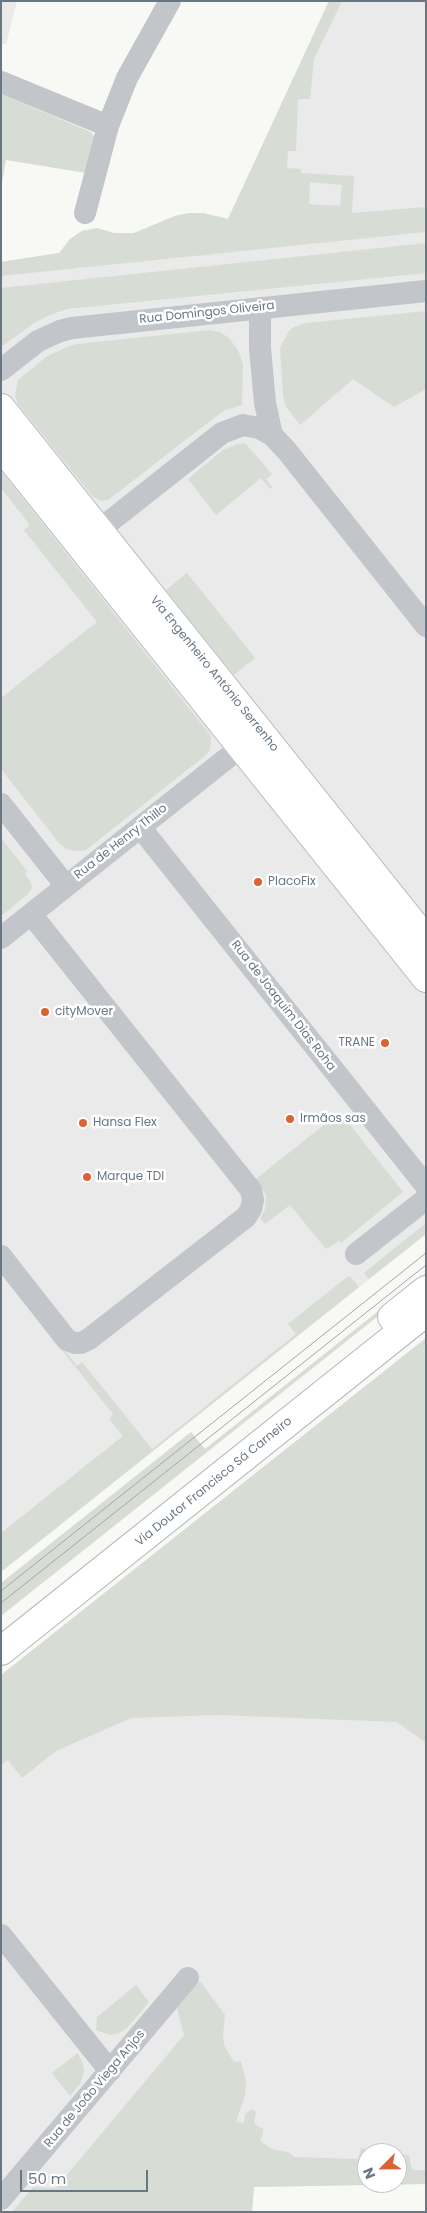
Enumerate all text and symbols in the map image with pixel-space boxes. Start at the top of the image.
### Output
street label: Rua Domingos Oliveira [139,299,275,327]
street label: Via Engenheiro António Serrenho [147,593,281,755]
street label: Rua de Henry Thillo [72,801,170,883]
place label: PlacoFix [268,875,316,889]
marker: PlacoFix [252,876,264,888]
street label: Rua de Joaquim Dias Roha [228,938,338,1074]
place label: cityMover [55,1005,113,1019]
marker: cityMover [39,1006,51,1018]
place label: TRANE [339,1036,375,1050]
marker: TRANE [379,1037,391,1049]
place label: Irmãos sas [300,1112,366,1126]
marker: Irmãos sas [284,1113,296,1125]
place label: Hansa Flex [93,1116,157,1130]
marker: Hansa Flex [77,1117,89,1129]
place label: Marque TDI [97,1170,164,1184]
marker: Marque TDI [81,1171,93,1183]
street label: Via Doutor Francisco Sá Carneiro [133,1414,295,1550]
street label: Rua de João Viega Anjos [42,2027,148,2151]
north arrow [357,2143,407,2193]
scale bar [22,2160,150,2192]
text: N [358,2165,380,2182]
text: 50 m [28,2168,66,2189]

